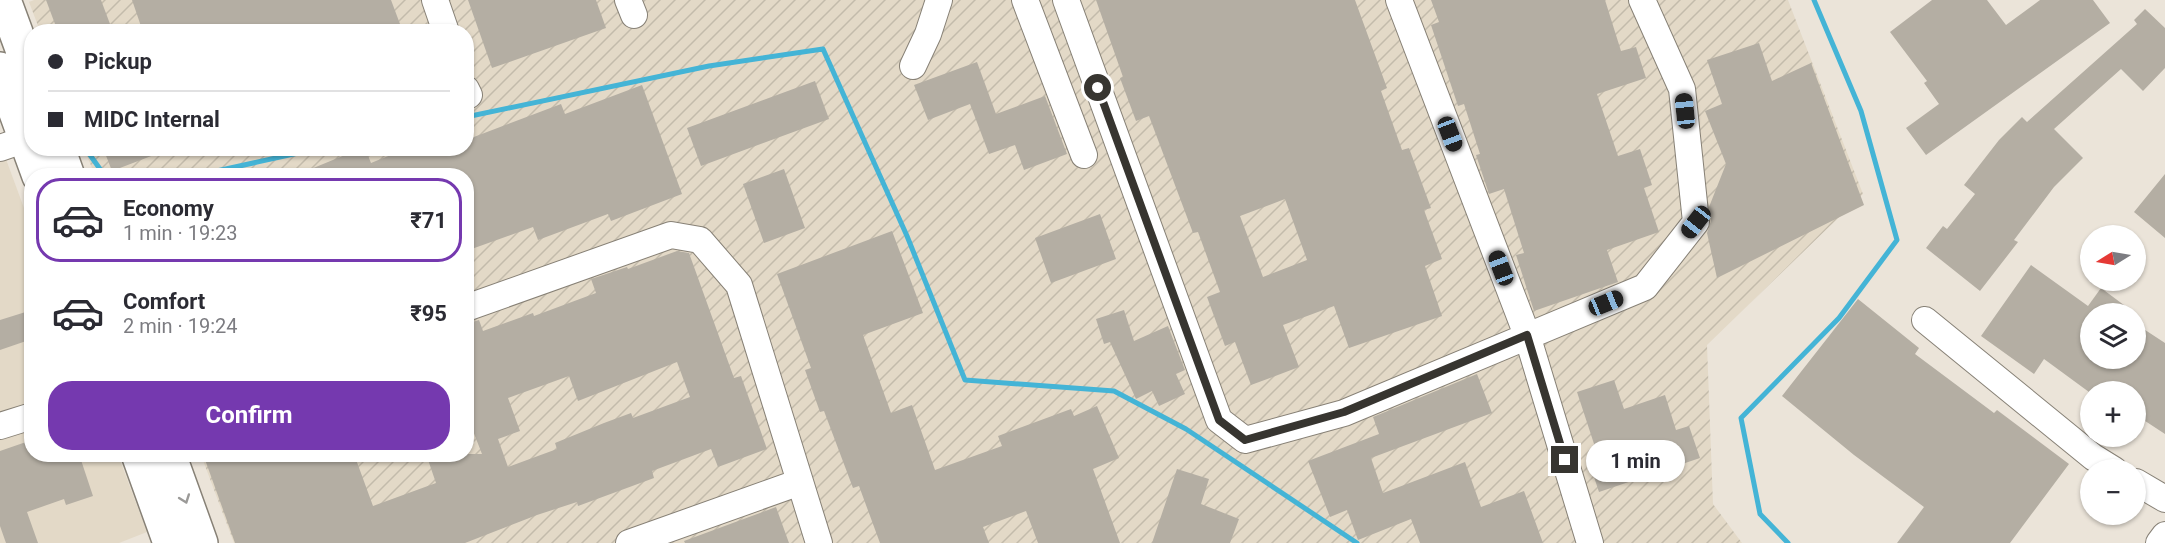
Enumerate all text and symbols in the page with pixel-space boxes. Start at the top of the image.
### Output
text: Pickup [84,49,152,74]
route start [1084,74,1111,101]
car [1674,92,1696,130]
text: MIDC Internal [84,107,220,132]
car [1435,114,1465,154]
icon: car [51,193,105,247]
text: Economy [123,196,214,221]
car [1678,202,1714,242]
text: ₹71 [410,208,447,233]
text: 1 min · 19:23 [123,221,238,245]
north arrow [2080,225,2146,291]
map controls [2080,225,2146,525]
car [1486,248,1516,288]
icon: car [51,286,105,340]
car [1586,288,1626,318]
text: Comfort [123,289,205,314]
text: ₹95 [410,301,447,326]
button: layers [2080,303,2146,369]
text: 2 min · 19:24 [123,314,238,338]
button: Confirm [48,381,450,450]
button: + [2080,381,2146,447]
callout: 1 min [1586,439,1685,481]
route end [1551,446,1578,473]
text: 1 min [1610,449,1661,473]
button: − [2080,459,2146,525]
one-way arrow [178,493,191,504]

